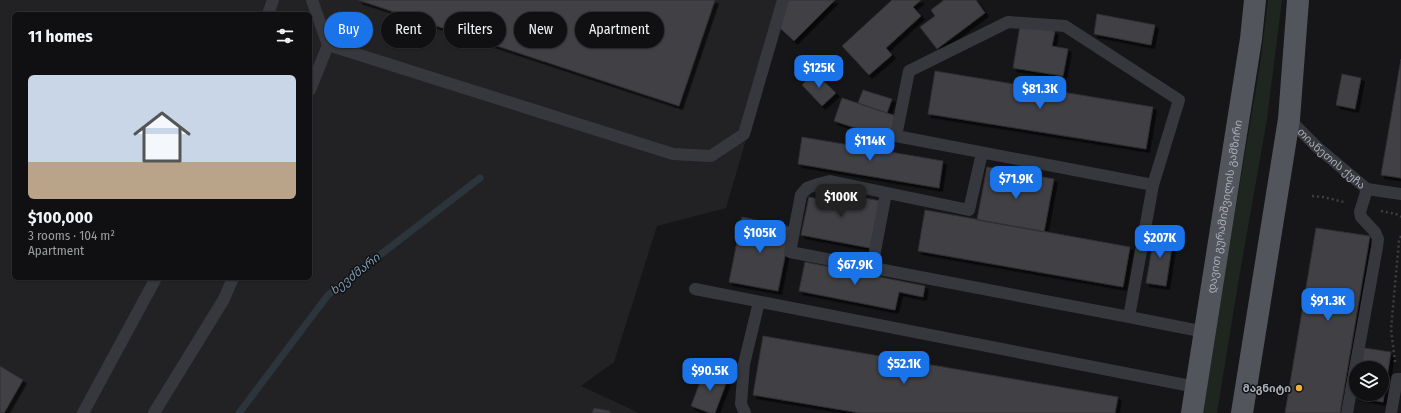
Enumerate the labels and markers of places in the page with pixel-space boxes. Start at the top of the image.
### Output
pin: $125K [791,55,847,89]
pin: $81.3K [1007,76,1073,110]
pin: $114K [842,128,898,162]
pin: $71.9K [983,166,1049,200]
pin: $100K [813,184,869,218]
pin: $105K [732,220,788,254]
pin: $207K [1132,225,1188,259]
pin: $67.9K [822,252,888,286]
pin: $91.3K [1295,288,1361,322]
pin: $52.1K [871,351,937,385]
pin: $90.5K [677,358,743,392]
place label: მაგნიტი [1243,382,1291,395]
marker: მაგნიტი [1294,383,1304,393]

